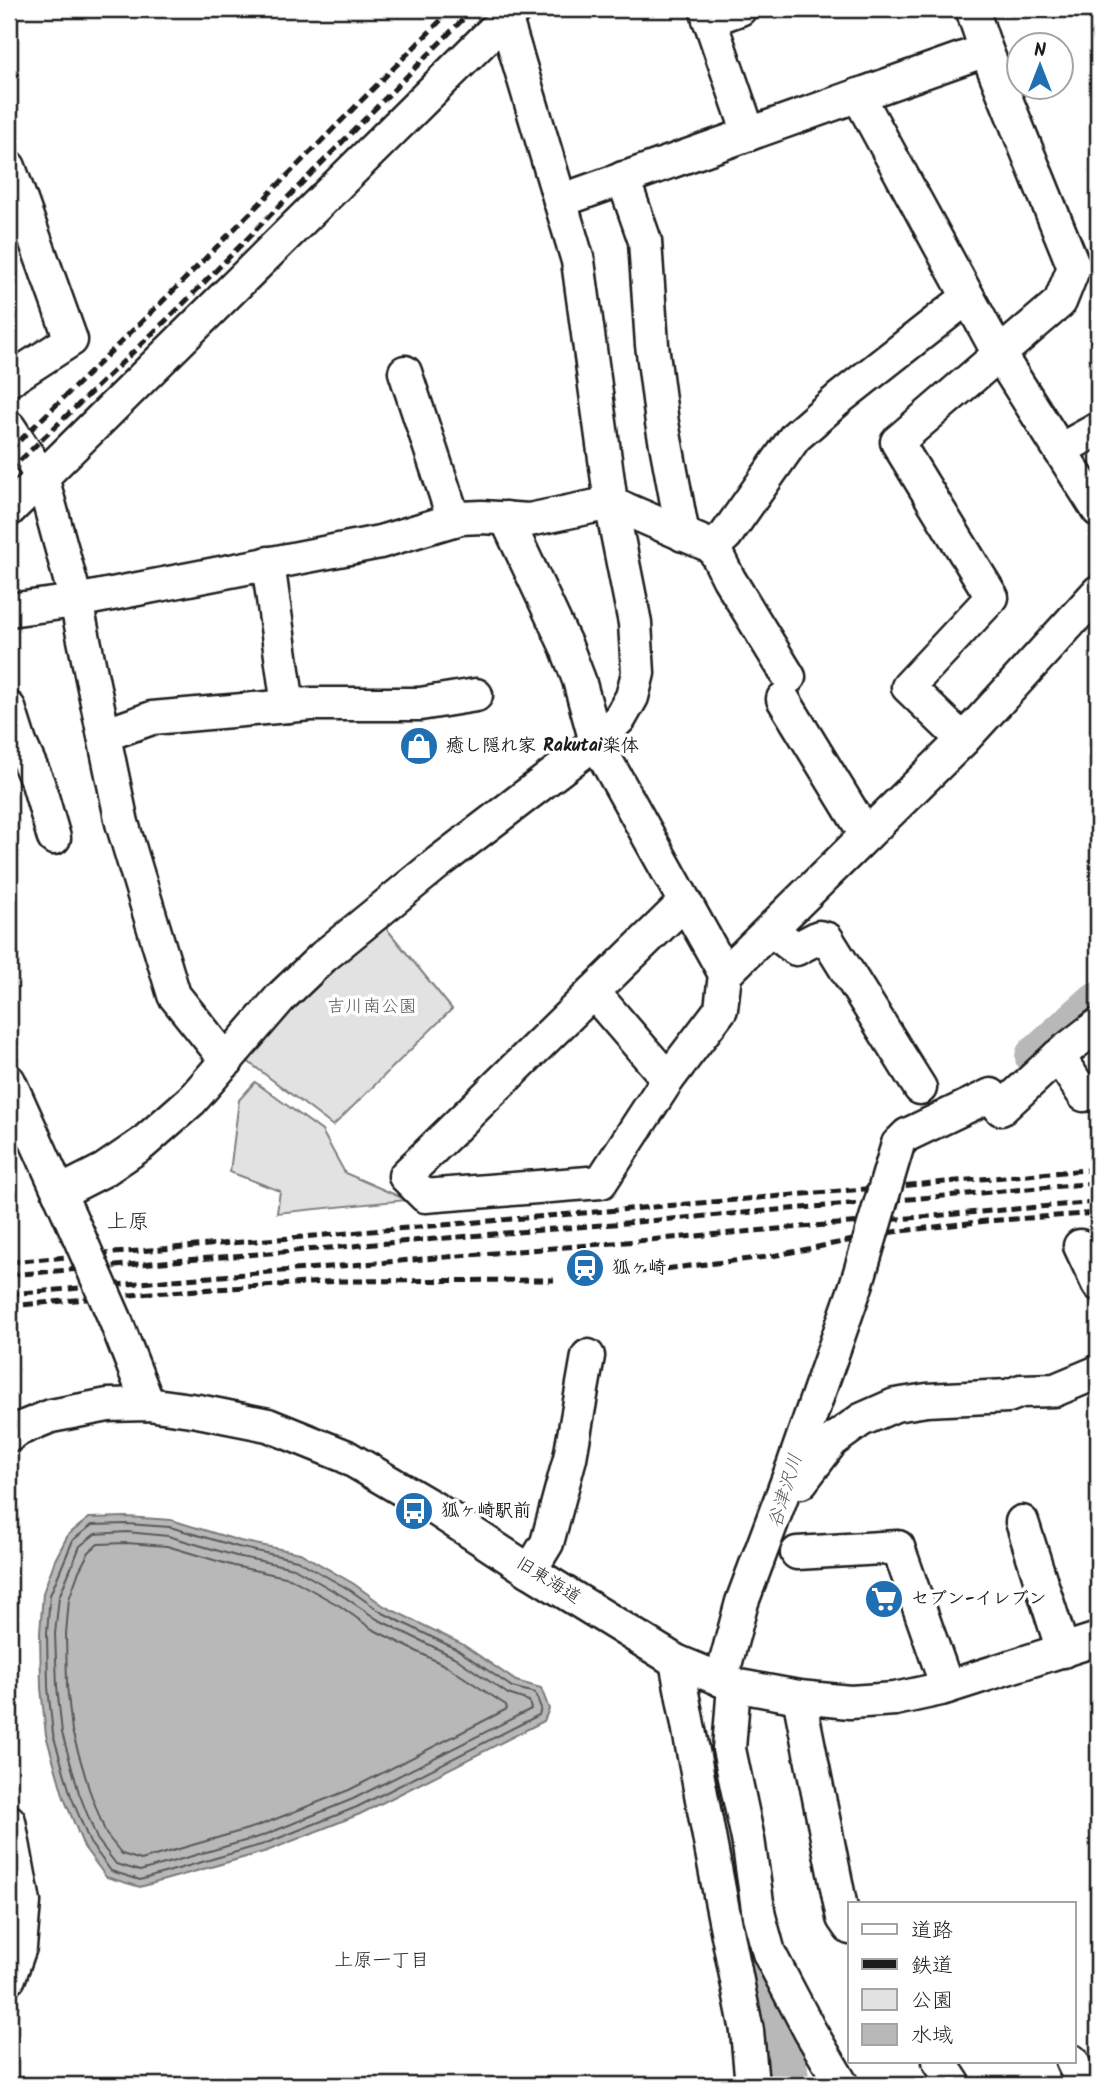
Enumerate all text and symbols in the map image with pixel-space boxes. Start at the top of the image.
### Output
north arrow [1006,32,1076,102]
text: N [1034,36,1046,66]
shop icon: 癒し隠れ家 Rakutai楽体 [398,725,440,767]
place label: 癒し隠れ家 Rakutai楽体 [446,732,639,761]
park label: 吉川南公園 [327,993,417,1022]
district label: 上原 [107,1206,149,1239]
station icon: 狐ヶ崎 [564,1247,606,1289]
place label: 狐ヶ崎 [612,1254,666,1283]
water label: 谷津沢川 [761,1450,811,1532]
bus stop icon: 狐ヶ崎駅前 [393,1490,435,1532]
place label: 狐ヶ崎駅前 [441,1497,531,1526]
street label: 旧東海道 [510,1550,586,1612]
supermarket icon: セブン-イレブン [863,1578,905,1620]
place label: セブン-イレブン [911,1585,1047,1614]
legend [848,1902,1076,2062]
text: 道路 [911,1915,953,1948]
district label: 上原一丁目 [334,1946,430,1976]
text: 鉄道 [911,1950,953,1983]
text: 公園 [911,1985,953,2018]
text: 水域 [911,2020,953,2053]

